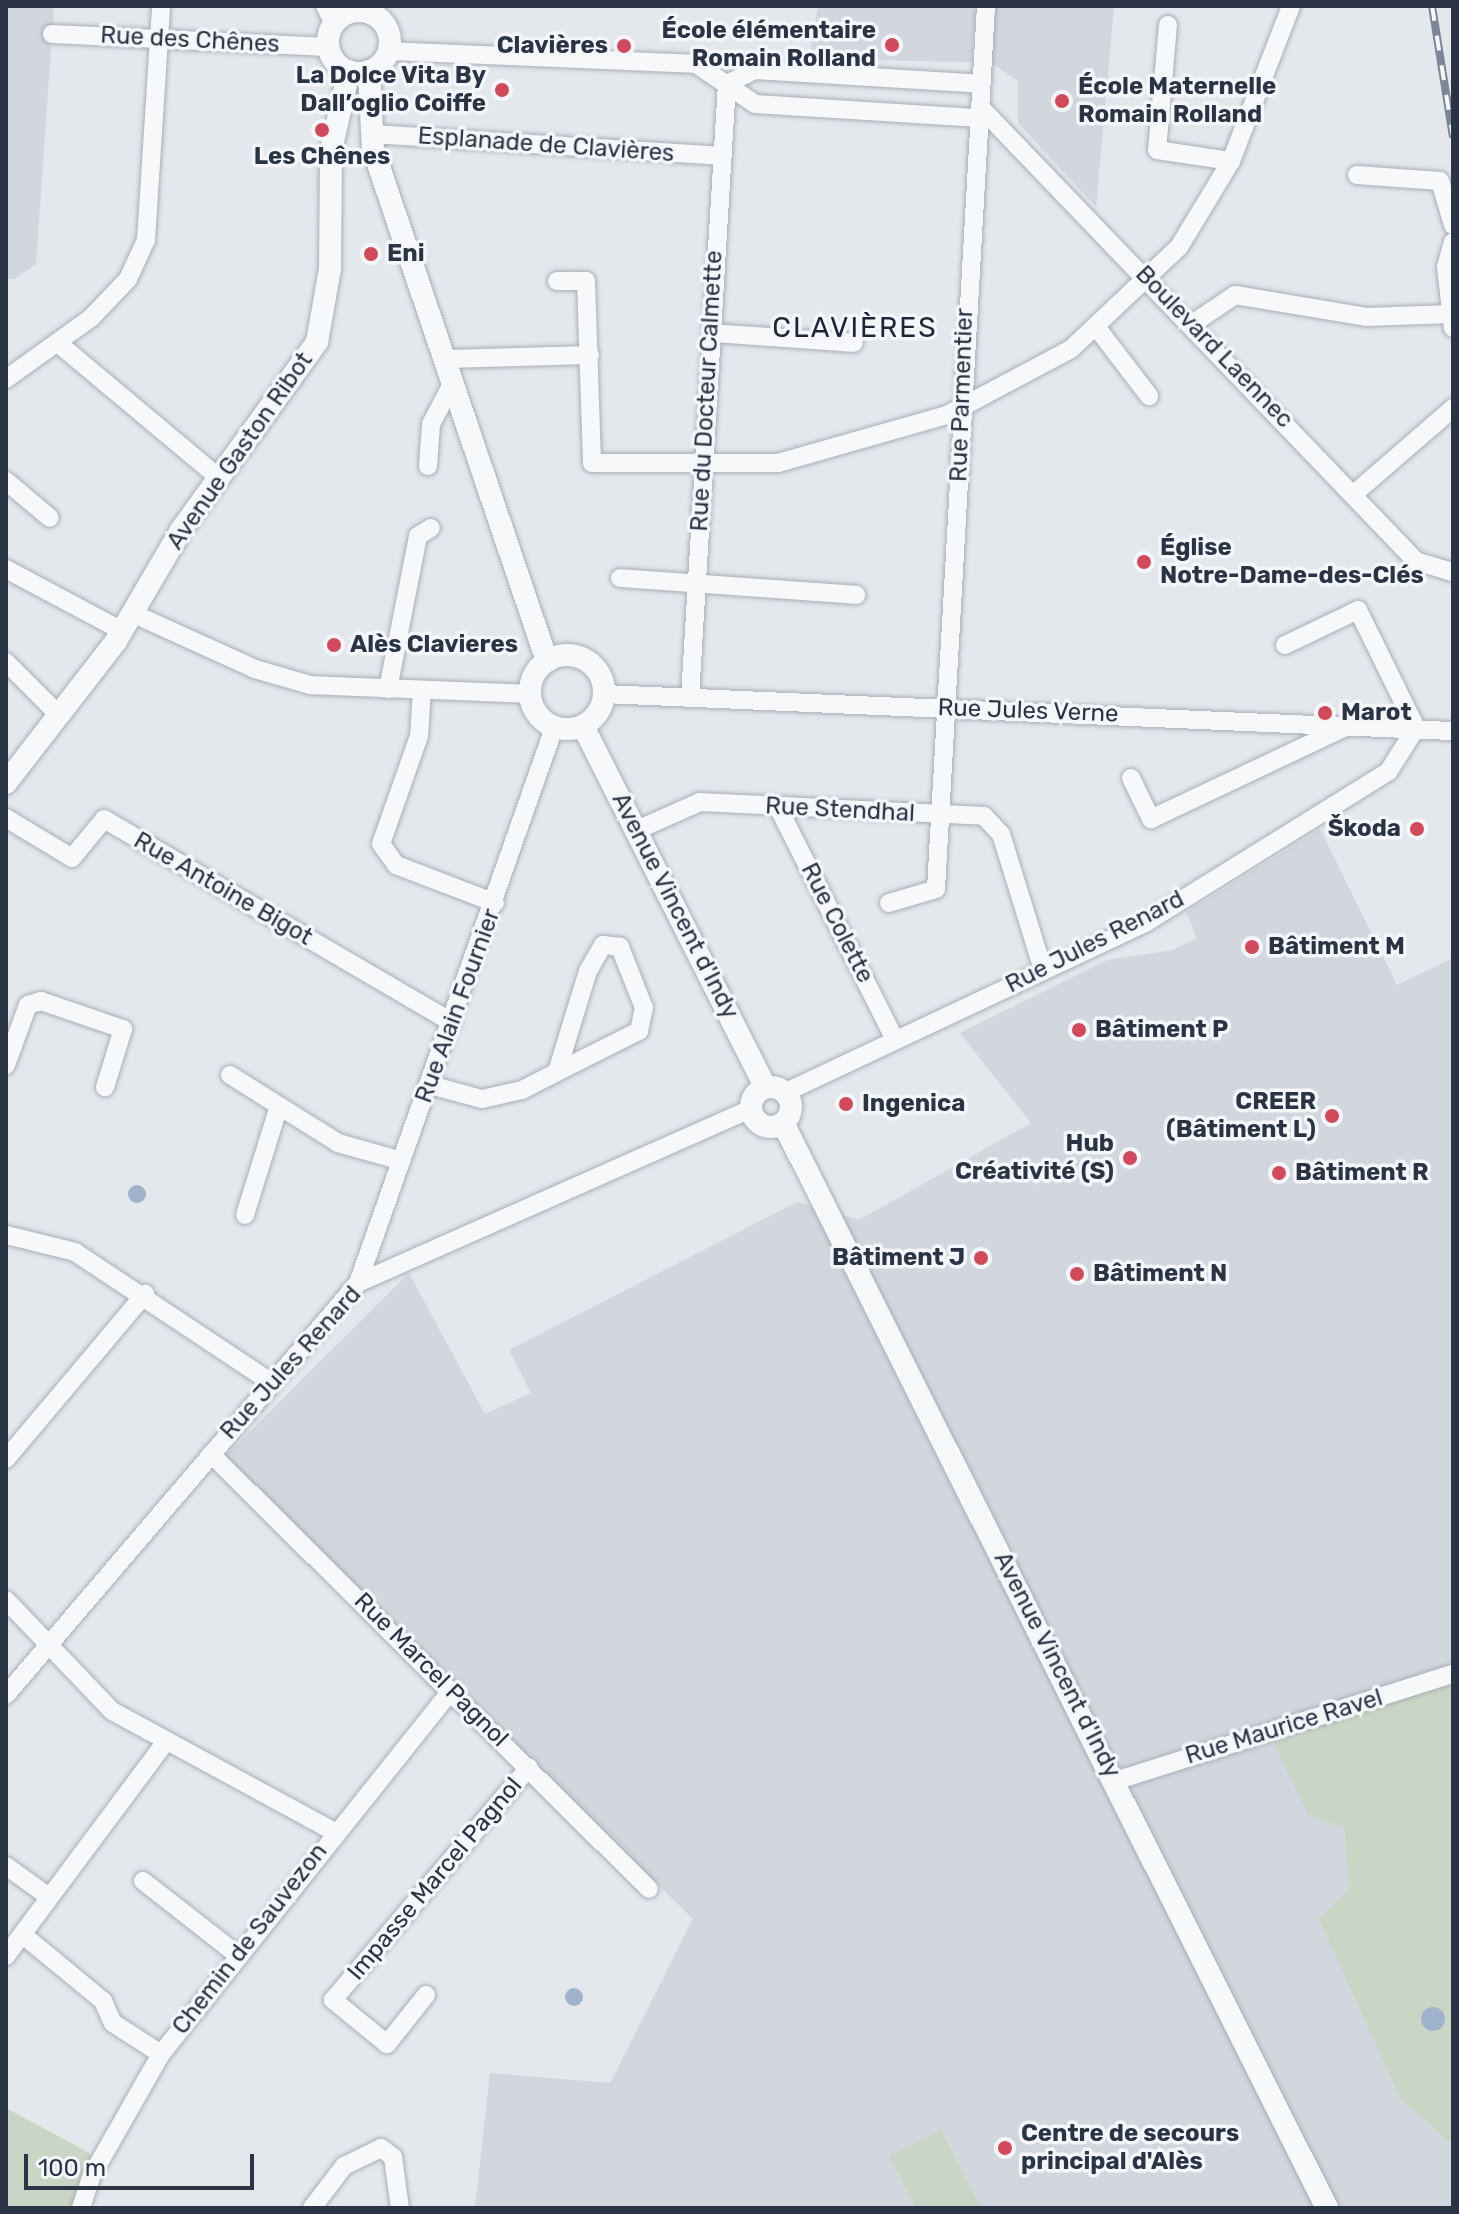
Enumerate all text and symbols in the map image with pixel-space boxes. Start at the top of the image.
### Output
place label: École élémentaire Romain Rolland [661,17,876,73]
street label: Rue des Chênes [100,21,280,59]
place label: Clavières [497,32,608,60]
marker: École élémentaire Romain Rolland [883,36,901,54]
marker: Clavières [615,37,633,55]
place label: La Dolce Vita By Dall’oglio Coiffe [295,62,486,118]
place label: École Maternelle Romain Rolland [1078,73,1276,129]
marker: La Dolce Vita By Dall’oglio Coiffe [493,81,511,99]
marker: École Maternelle Romain Rolland [1053,92,1071,110]
marker: Les Chênes [313,121,331,139]
street label: Esplanade de Clavières [417,122,675,168]
place label: Les Chênes [254,143,390,171]
place label: Eni [387,240,425,268]
marker: Eni [362,245,380,263]
street label: Rue du Docteur Calmette [685,249,729,533]
street label: Boulevard Laennec [1129,260,1299,434]
street label: Rue Parmentier [945,308,979,482]
district label: CLAVIÈRES [772,311,938,345]
street label: Avenue Gaston Ribot [161,347,319,555]
place label: Église Notre-Dame-des-Clés [1160,534,1424,590]
marker: Église Notre-Dame-des-Clés [1135,553,1153,571]
place label: Alès Clavieres [350,631,518,659]
marker: Alès Clavieres [325,636,343,654]
street label: Rue Jules Verne [937,693,1119,729]
place label: Marot [1341,699,1412,727]
marker: Marot [1316,704,1334,722]
street label: Avenue Vincent d'Indy [605,788,745,1024]
street label: Rue Stendhal [764,792,916,828]
place label: Škoda [1328,815,1401,843]
marker: Škoda [1408,820,1426,838]
street label: Rue Antoine Bigot [128,826,318,952]
street label: Rue Colette [795,858,879,988]
street label: Rue Jules Renard [1001,885,1189,999]
street label: Rue Alain Fournier [409,905,507,1107]
place label: Bâtiment M [1268,933,1405,961]
marker: Bâtiment M [1243,938,1261,956]
place label: Bâtiment P [1095,1016,1228,1044]
marker: Bâtiment P [1070,1021,1088,1039]
place label: CREER (Bâtiment L) [1166,1088,1316,1144]
place label: Ingenica [862,1090,965,1118]
marker: Ingenica [837,1095,855,1113]
marker: CREER (Bâtiment L) [1323,1107,1341,1125]
place label: Hub Créativité (S) [955,1130,1114,1186]
marker: Hub Créativité (S) [1121,1149,1139,1167]
place label: Bâtiment R [1295,1159,1428,1187]
marker: Bâtiment R [1270,1164,1288,1182]
place label: Bâtiment J [832,1244,965,1272]
marker: Bâtiment J [972,1249,990,1267]
place label: Bâtiment N [1093,1260,1227,1288]
marker: Bâtiment N [1068,1265,1086,1283]
street label: Rue Jules Renard [215,1280,367,1446]
street label: Avenue Vincent d'Indy [987,1547,1127,1783]
street label: Rue Marcel Pagnol [348,1587,514,1753]
street label: Rue Maurice Ravel [1182,1683,1386,1771]
street label: Impasse Marcel Pagnol [342,1772,528,1986]
street label: Chemin de Sauvezon [166,1838,334,2040]
place label: Centre de secours principal d'Alès [1021,2120,1239,2176]
scale bar [28,2138,258,2188]
marker: Centre de secours principal d'Alès [996,2139,1014,2157]
text: 100 m [38,2154,106,2182]

